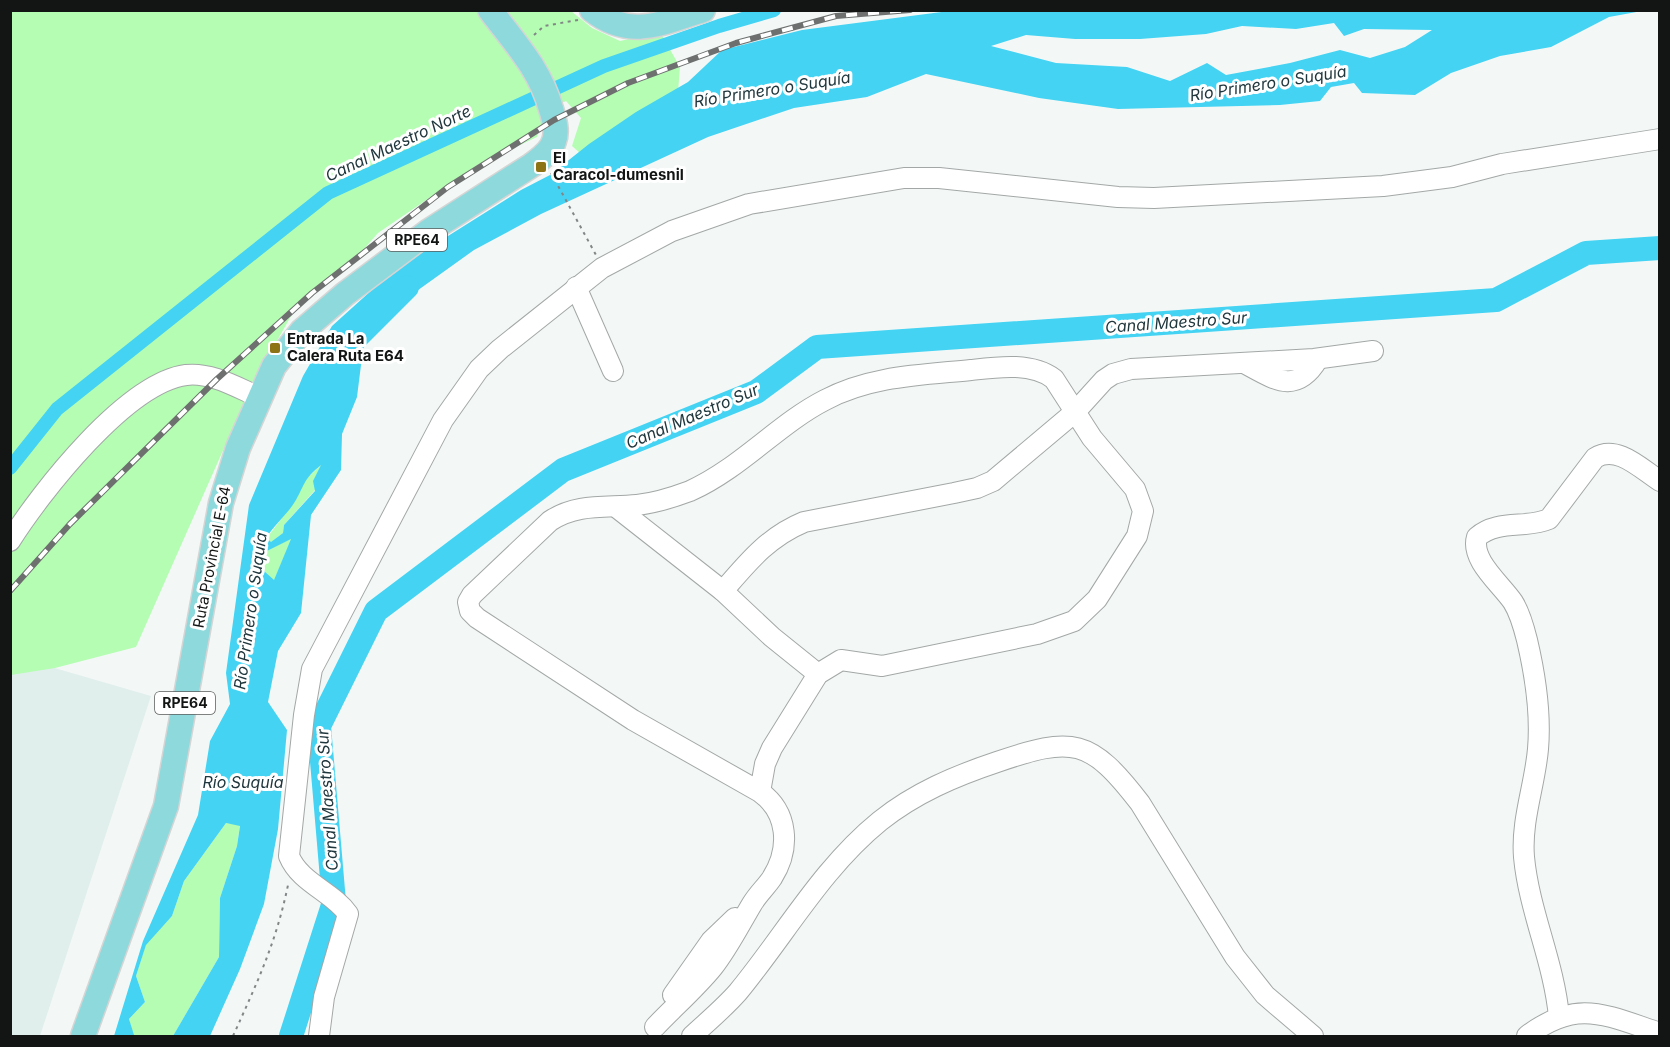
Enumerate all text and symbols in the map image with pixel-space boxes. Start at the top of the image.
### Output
water label: Río Primero o Suquía [1188,61,1348,105]
water label: Río Primero o Suquía [692,67,852,111]
water label: Canal Maestro Norte [322,100,474,186]
place label: El Caracol-dumesnil [553,148,684,184]
marker: El Caracol-dumesnil [534,160,548,174]
road number: RPE64 [387,229,447,251]
water label: Canal Maestro Sur [1104,307,1248,337]
place label: Entrada La Calera Ruta E64 [287,329,404,365]
marker: Entrada La Calera Ruta E64 [268,341,282,355]
water label: Canal Maestro Sur [623,379,762,453]
street label: Ruta Provincial E-64 [188,484,235,629]
water label: Río Primero o Suquía [229,531,271,691]
road number: RPE64 [155,692,215,714]
water label: Canal Maestro Sur [312,728,342,872]
water label: Río Suquía [203,772,284,792]

